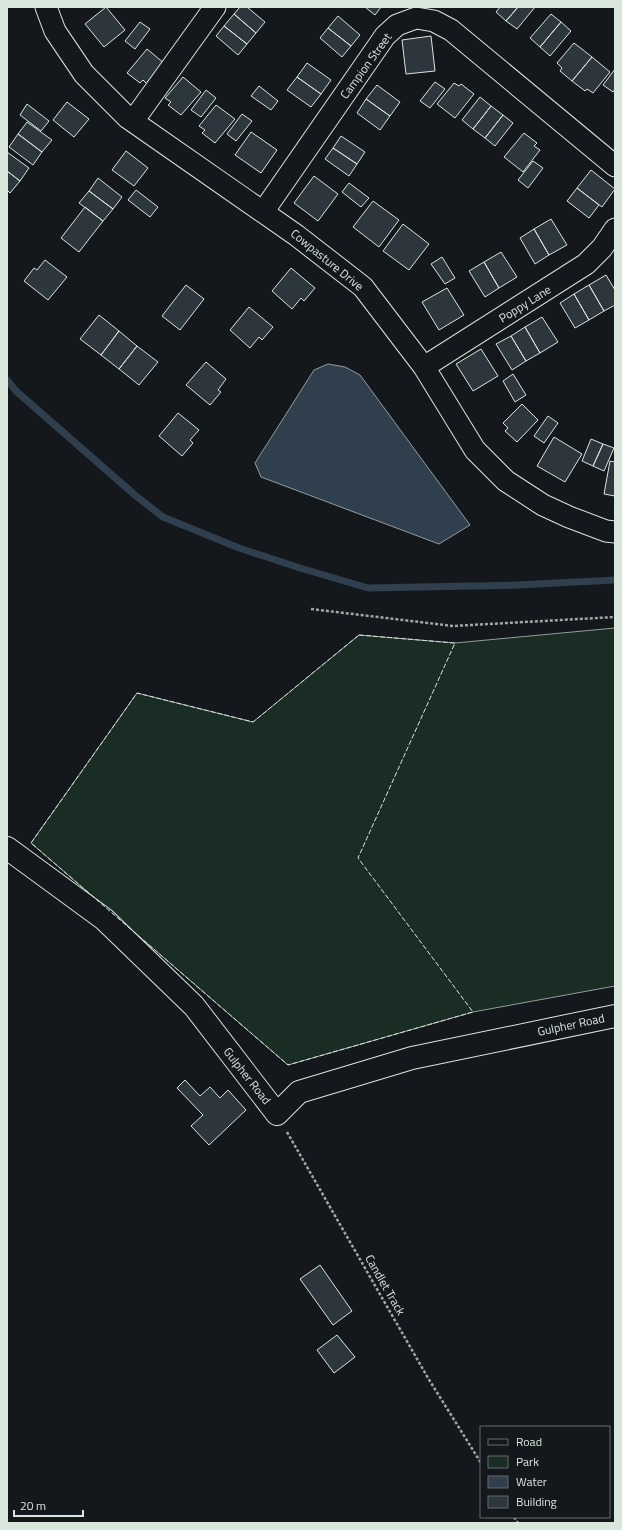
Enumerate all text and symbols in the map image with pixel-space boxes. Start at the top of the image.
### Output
street label: Campion Street [335,28,397,103]
street label: Cowpasture Drive [287,224,368,295]
street label: Poppy Lane [495,280,555,327]
street label: Gulpher Road [536,1008,606,1041]
street label: Gulpher Road [219,1043,276,1108]
street label: Candlet Track [360,1251,411,1319]
legend [480,1426,610,1518]
text: Road [516,1432,542,1451]
text: Park [516,1452,539,1471]
text: Water [516,1472,547,1491]
scale bar [14,1492,83,1518]
text: Building [516,1492,557,1511]
text: 20 m [20,1496,46,1515]

